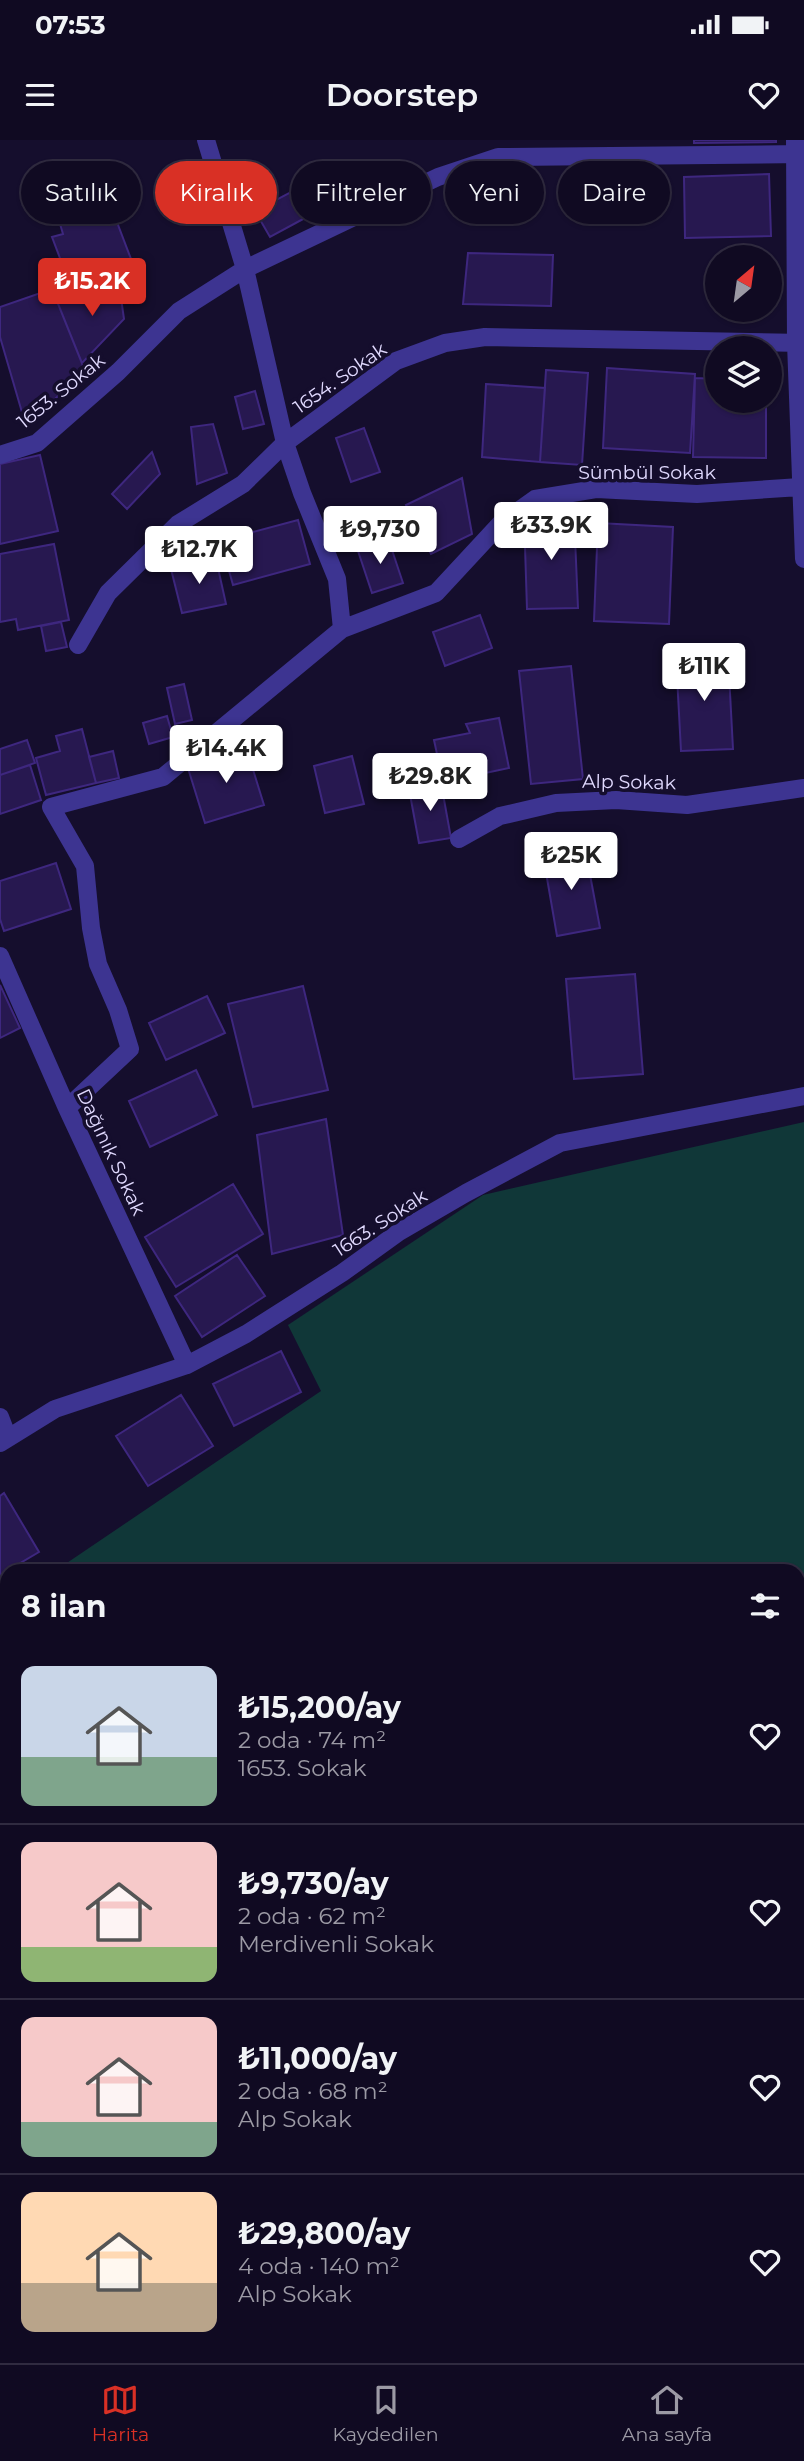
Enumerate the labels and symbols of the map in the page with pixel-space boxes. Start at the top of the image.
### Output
north arrow [705,245,782,322]
pin: ₺15.2K [35,258,149,318]
street label: 1654. Sokak [289,337,392,419]
street label: 1653. Sokak [13,348,110,433]
street label: Sümbül Sokak [578,461,716,484]
pin: ₺33.9K [494,502,608,562]
pin: ₺9,730 [323,506,437,566]
pin: ₺12.7K [142,526,256,586]
pin: ₺11K [663,644,745,703]
pin: ₺14.4K [169,726,283,785]
pin: ₺29.8K [373,754,487,813]
street label: Alp Sokak [582,770,677,794]
pin: ₺25K [530,832,612,892]
street label: Dağınık Sokak [72,1085,151,1219]
street label: 1663. Sokak [329,1184,432,1262]

